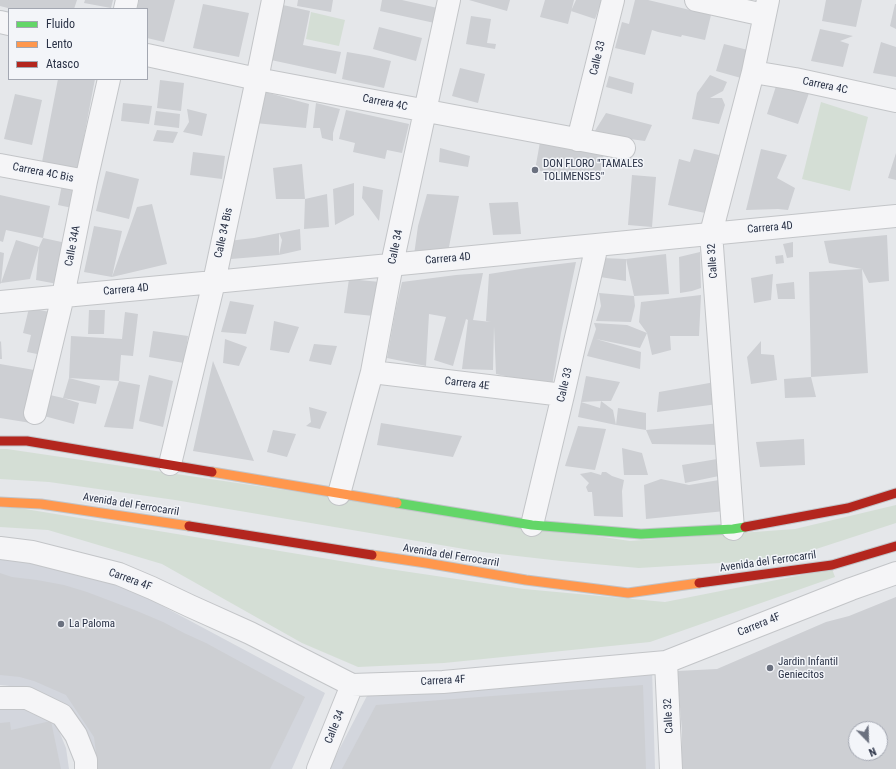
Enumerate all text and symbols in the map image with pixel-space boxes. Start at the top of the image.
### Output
legend [8,8,148,80]
text: Fluido [46,17,75,31]
text: Lento [46,37,73,51]
street label: Calle 33 [587,39,609,77]
text: Atasco [46,57,79,71]
street label: Carrera 4C [801,75,849,97]
street label: Carrera 4C [361,92,409,114]
place label: DON FLORO "TAMALES TOLIMENSES" [543,157,643,183]
street label: Carrera 4C Bis [11,161,75,185]
marker: DON FLORO "TAMALES TOLIMENSES" [530,165,540,175]
street label: Calle 34 Bis [212,207,236,259]
street label: Carrera 4D [747,219,793,237]
street label: Calle 34A [63,224,83,268]
street label: Calle 34 [386,228,406,266]
street label: Calle 32 [705,243,721,279]
street label: Carrera 4D [425,250,471,268]
street label: Carrera 4D [103,281,149,299]
street label: Calle 33 [555,366,575,404]
street label: Carrera 4E [444,375,490,393]
street label: Avenida del Ferrocarril [82,491,180,519]
street label: Avenida del Ferrocarril [402,542,500,570]
street label: Avenida del Ferrocarril [719,549,817,575]
street label: Carrera 4F [107,566,153,594]
street label: Carrera 4F [736,610,782,640]
place label: La Paloma [69,617,115,631]
marker: La Paloma [56,619,66,629]
place label: Jardin Infantil Geniecitos [778,655,838,681]
marker: Jardin Infantil Geniecitos [765,663,775,673]
street label: Carrera 4F [420,673,466,689]
street label: Calle 32 [661,698,677,734]
street label: Calle 34 [322,708,348,746]
north arrow [848,721,888,761]
text: N [867,744,878,759]

